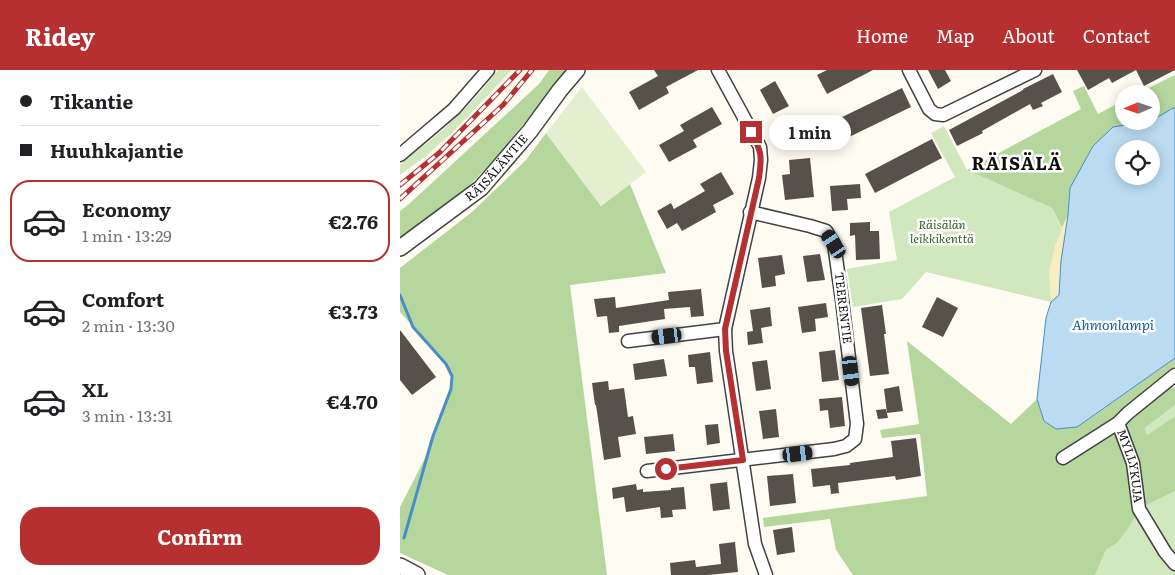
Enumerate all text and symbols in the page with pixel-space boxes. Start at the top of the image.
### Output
text: Ridey [25,18,95,53]
text: Home [856,22,908,49]
text: Map [936,22,974,49]
text: About [1002,22,1055,49]
text: Contact [1083,22,1150,49]
north arrow [1115,85,1160,130]
map controls [1115,85,1160,185]
text: Tikantie [50,87,133,115]
callout: 1 min [768,114,851,150]
text: 1 min [789,120,831,144]
route end [740,121,762,143]
street label: RÄISÄLÄNTIE [461,129,532,205]
text: Huuhkajantie [50,136,183,164]
button: locate [1115,140,1160,185]
district label: RÄISÄLÄ [971,149,1063,176]
text: Economy [82,195,171,223]
icon: car [22,199,67,244]
text: €2.76 [329,207,378,235]
park label: Räisälän leikkikenttä [910,215,974,247]
text: 1 min · 13:29 [82,223,172,247]
car [819,227,848,261]
street label: TEERENTIE [831,271,857,345]
text: Comfort [82,285,164,313]
icon: car [22,289,67,334]
text: €3.73 [329,297,378,325]
text: 2 min · 13:30 [82,313,175,337]
water label: Ahmonlampi [1072,314,1155,334]
car [651,327,682,345]
car [841,355,860,387]
text: XL [82,375,109,403]
icon: car [22,379,67,424]
text: €4.70 [326,387,378,415]
text: 3 min · 13:31 [82,403,173,427]
street label: MYLLYKUJA [1113,426,1148,504]
car [782,445,813,463]
route start [655,458,677,480]
button: Confirm [20,507,380,565]

